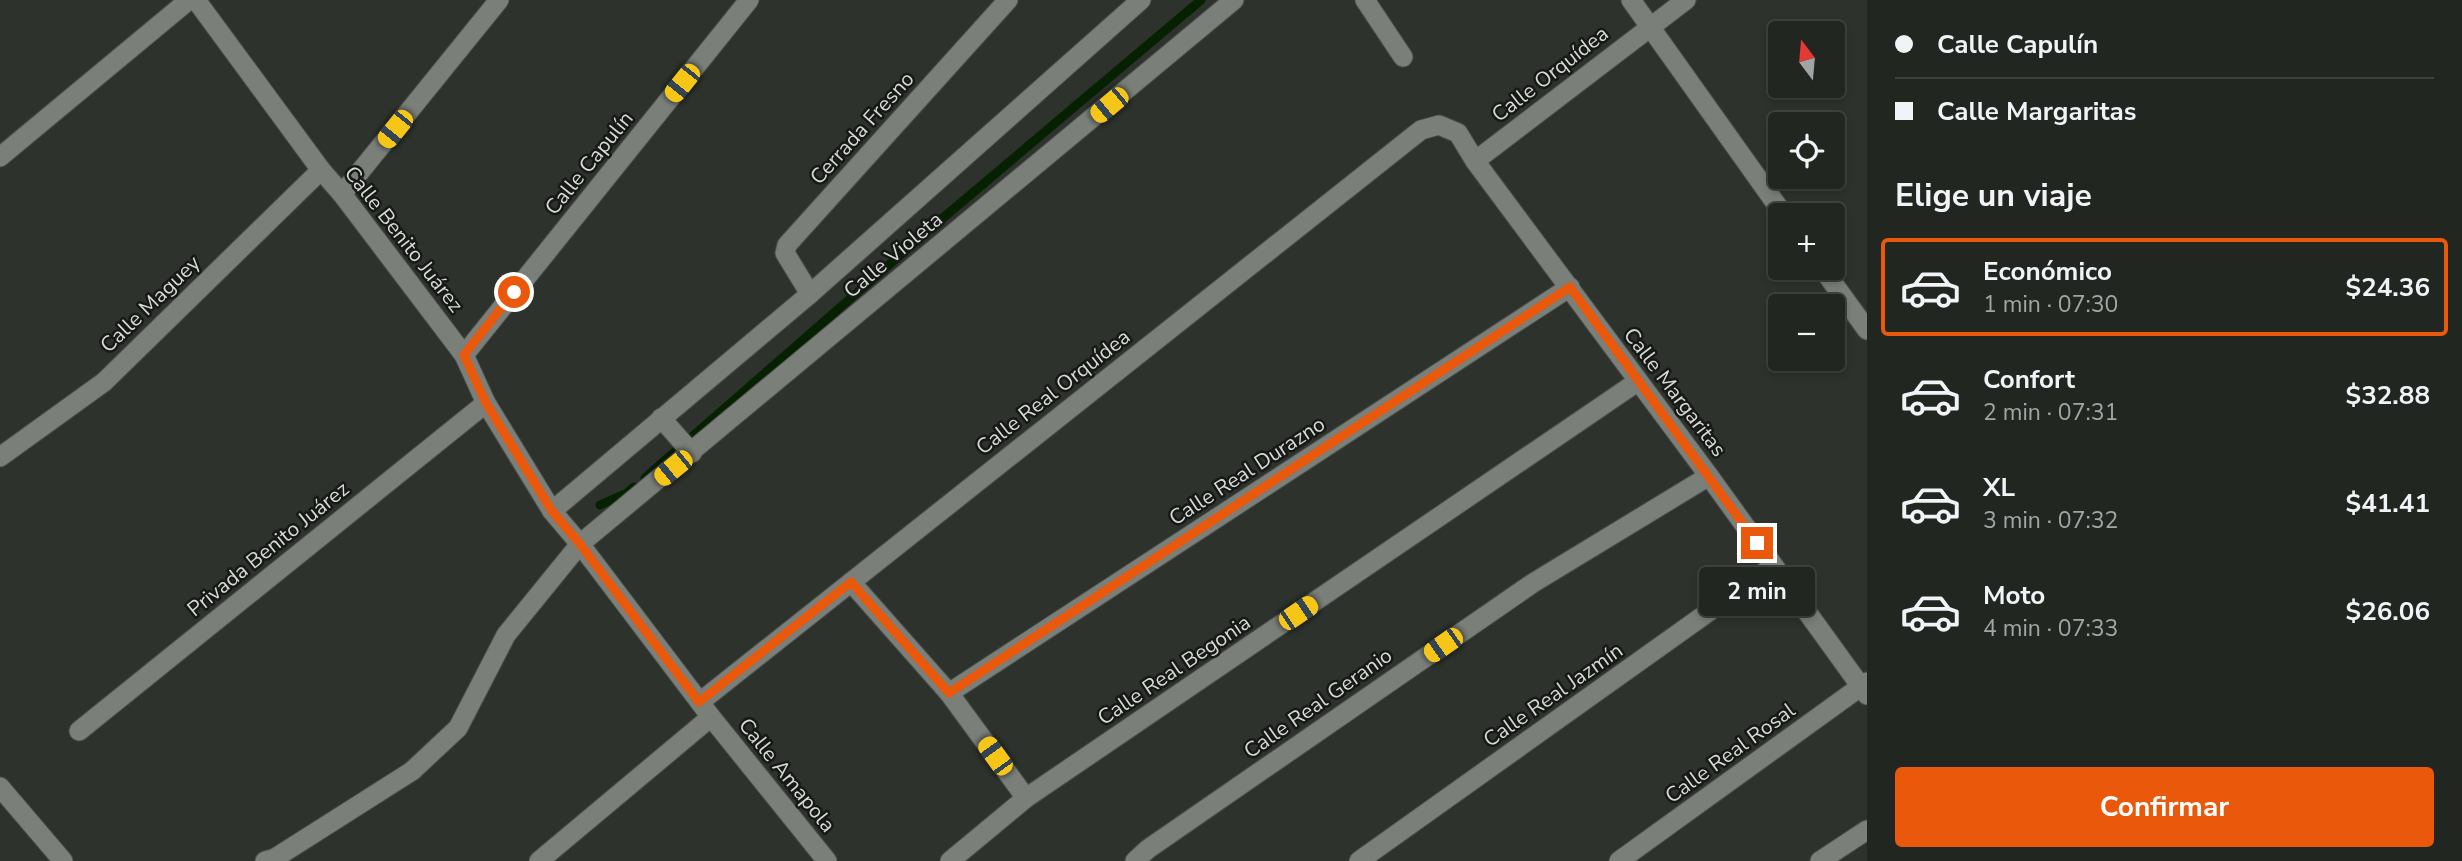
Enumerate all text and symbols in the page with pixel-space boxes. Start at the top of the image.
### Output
street label: Calle Orquídea [1486,20,1614,128]
north arrow [1768,21,1844,98]
map controls [1768,21,1845,371]
text: Calle Capulín [1937,27,2098,62]
car [661,60,704,106]
street label: Cerrada Fresno [804,66,920,190]
car [1087,83,1132,127]
text: Calle Margaritas [1937,94,2136,129]
street label: Calle Capulín [539,105,639,221]
car [374,106,417,152]
button: locate [1768,112,1845,189]
street label: Calle Benito Juárez [338,160,470,318]
text: Elige un viaje [1895,174,2092,217]
button: + [1768,203,1845,280]
street label: Calle Violeta [838,206,948,304]
street label: Calle Maguey [94,249,206,359]
text: Económico [1983,254,2112,289]
icon: car [1899,256,1962,319]
text: $24.36 [2346,270,2430,305]
route start [498,276,530,308]
text: 1 min · 07:30 [1983,289,2118,320]
button: − [1768,294,1845,371]
street label: Calle Margaritas [1617,322,1733,462]
street label: Calle Real Orquídea [970,323,1136,461]
text: Confort [1983,362,2075,397]
icon: car [1899,364,1962,427]
text: $32.88 [2346,378,2430,413]
text: 2 min · 07:31 [1983,397,2118,428]
street label: Calle Real Durazno [1164,410,1330,532]
car [651,447,696,489]
text: XL [1983,470,2015,505]
icon: car [1899,472,1962,535]
street label: Privada Benito Juárez [181,475,355,623]
text: $41.41 [2346,486,2430,521]
text: 3 min · 07:32 [1983,505,2118,536]
route end [1741,527,1773,559]
callout: 2 min [1699,568,1815,616]
text: 2 min [1727,576,1787,607]
text: Moto [1983,578,2045,613]
icon: car [1899,580,1962,643]
car [1275,593,1322,633]
text: $26.06 [2346,594,2430,629]
street label: Calle Real Begonia [1092,608,1256,732]
text: 4 min · 07:33 [1983,613,2118,644]
car [1420,624,1467,666]
street label: Calle Real Jazmín [1478,637,1628,753]
street label: Calle Real Geranio [1238,641,1398,765]
street label: Calle Real Rosal [1659,696,1801,810]
street label: Calle Amapola [732,712,842,838]
car [975,733,1016,779]
button: Confirmar [1895,767,2434,847]

